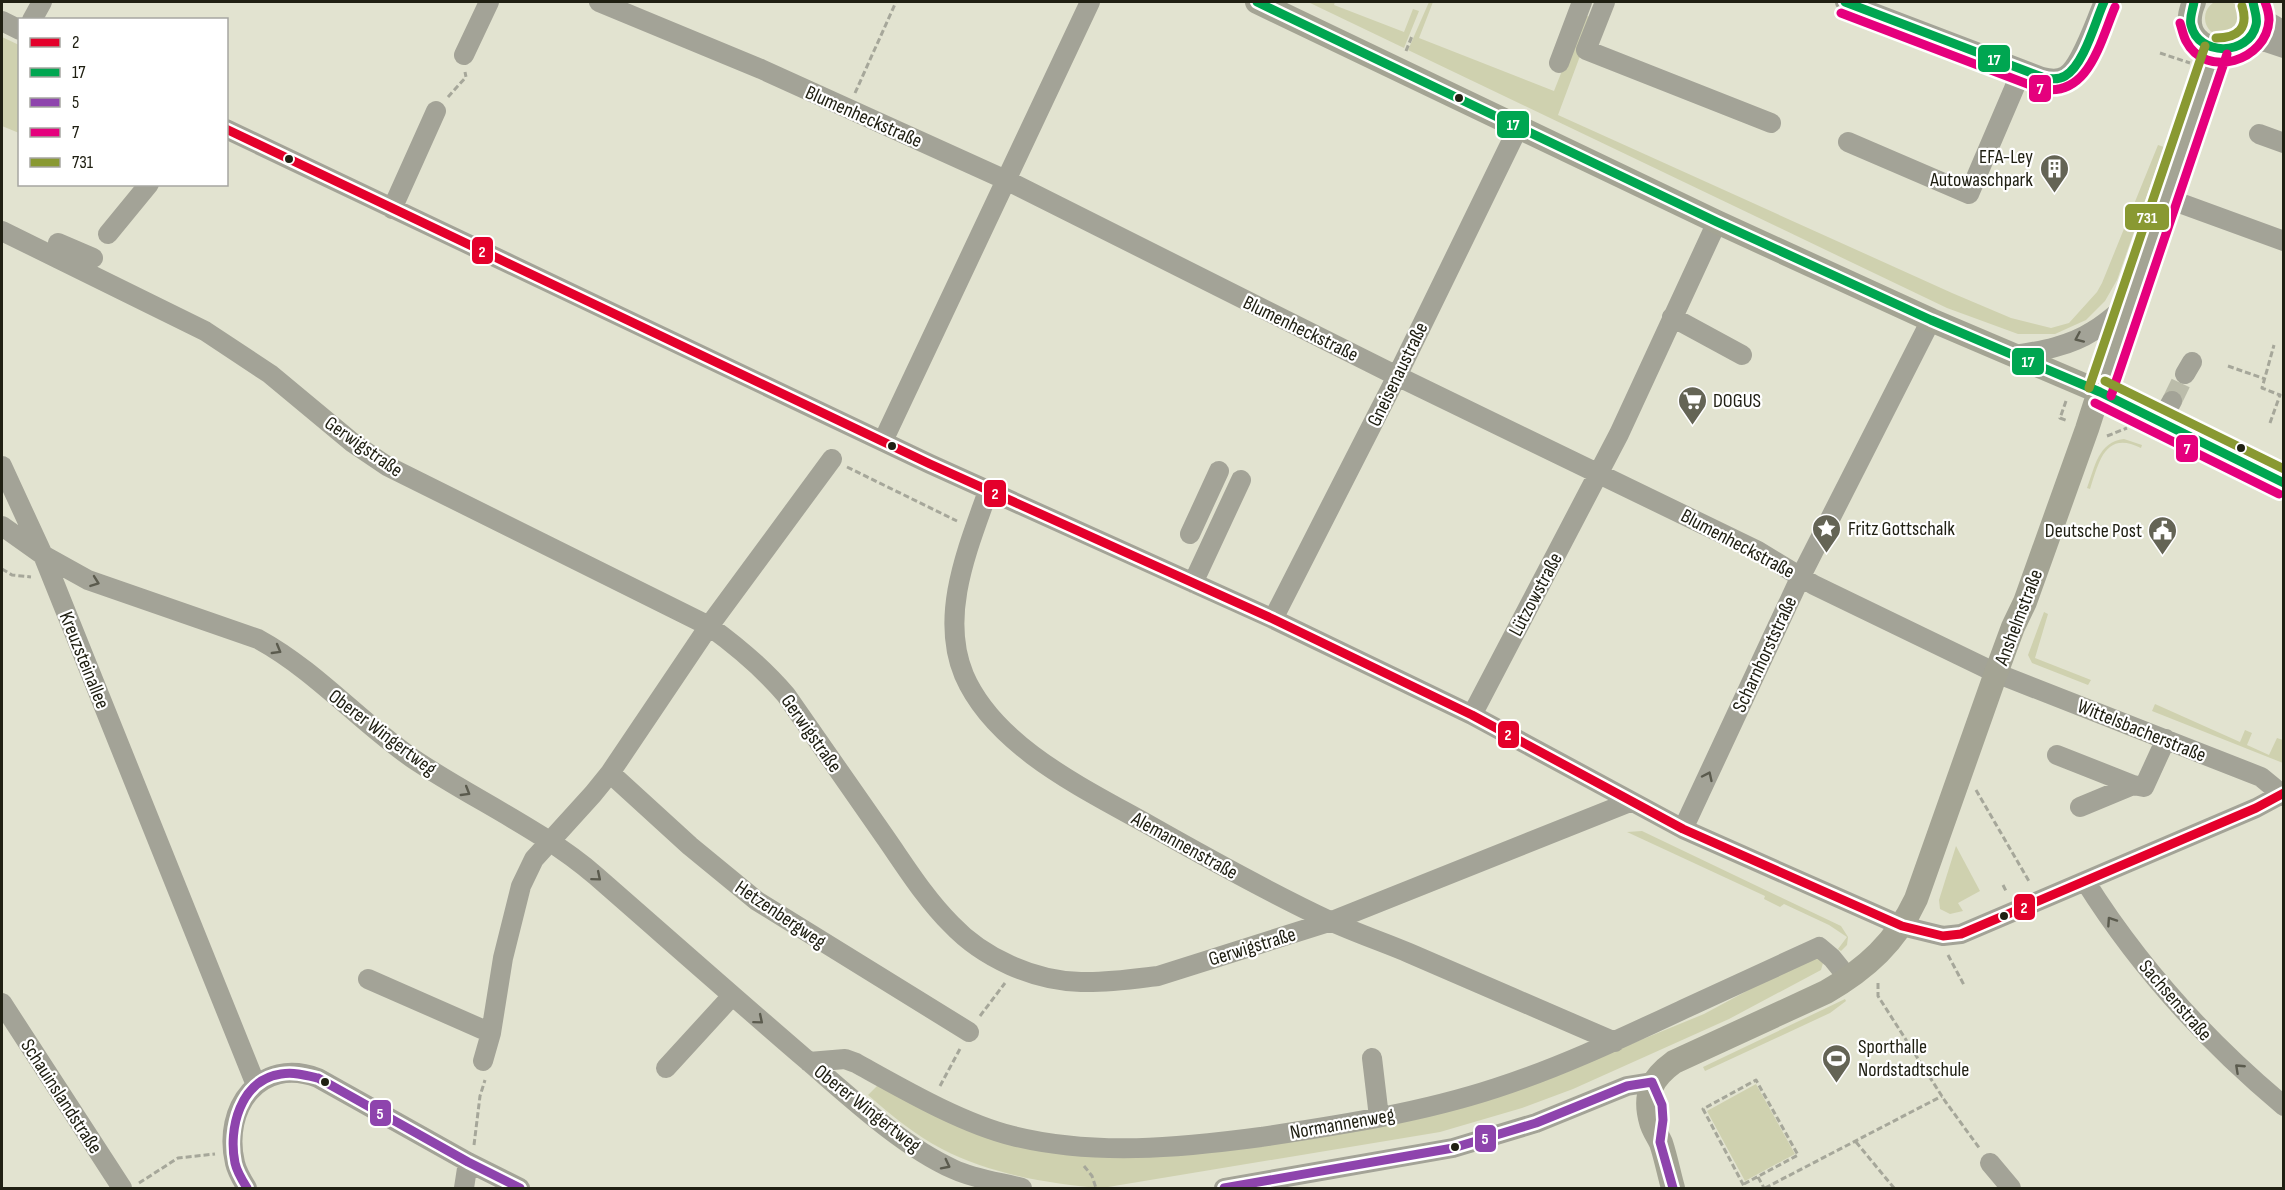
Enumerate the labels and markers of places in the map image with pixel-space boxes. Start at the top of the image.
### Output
unlabelled marker [1453,92,1465,104]
place label: EFA-Ley Autowaschpark [1929,145,2033,192]
building icon: EFA-Ley Autowaschpark [2038,152,2070,194]
unlabelled marker [283,153,295,165]
supermarket icon: DOGUS [1676,384,1708,426]
place label: DOGUS [1713,389,1761,413]
unlabelled marker [886,440,898,452]
unlabelled marker [2235,442,2247,454]
place icon: Fritz Gottschalk [1811,512,1843,554]
public building icon: Deutsche Post [2147,514,2179,556]
place label: Fritz Gottschalk [1848,517,1955,541]
place label: Deutsche Post [2045,519,2142,543]
unlabelled marker [1998,910,2010,922]
place label: Sporthalle Nordstadtschule [1858,1035,1969,1082]
sports icon: Sporthalle Nordstadtschule [1821,1042,1853,1084]
unlabelled marker [319,1076,331,1088]
unlabelled marker [1449,1141,1461,1153]

